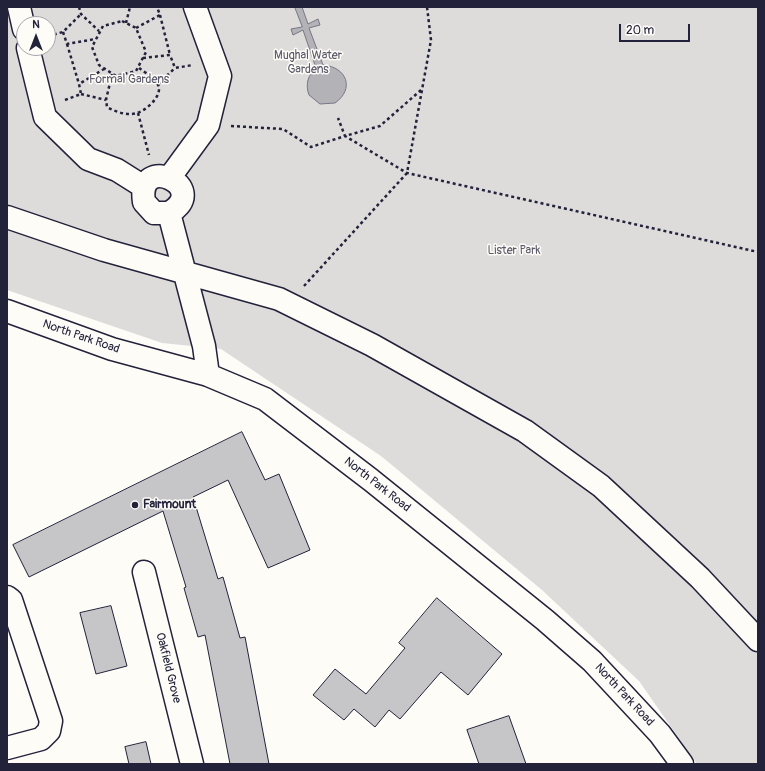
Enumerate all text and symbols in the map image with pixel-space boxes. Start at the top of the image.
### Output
north arrow [16,16,56,56]
scale bar [621,16,692,42]
text: N [32,18,40,31]
text: 20 m [626,23,654,38]
park label: Mughal Water Gardens [274,49,342,77]
park label: Formal Gardens [89,73,169,87]
park label: Lister Park [488,244,540,258]
street label: North Park Road [41,317,121,357]
street label: North Park Road [341,455,413,515]
place label: Fairmount [143,498,196,512]
marker: Fairmount [130,500,140,510]
street label: Oakfield Grove [152,631,184,705]
street label: North Park Road [591,661,657,729]

